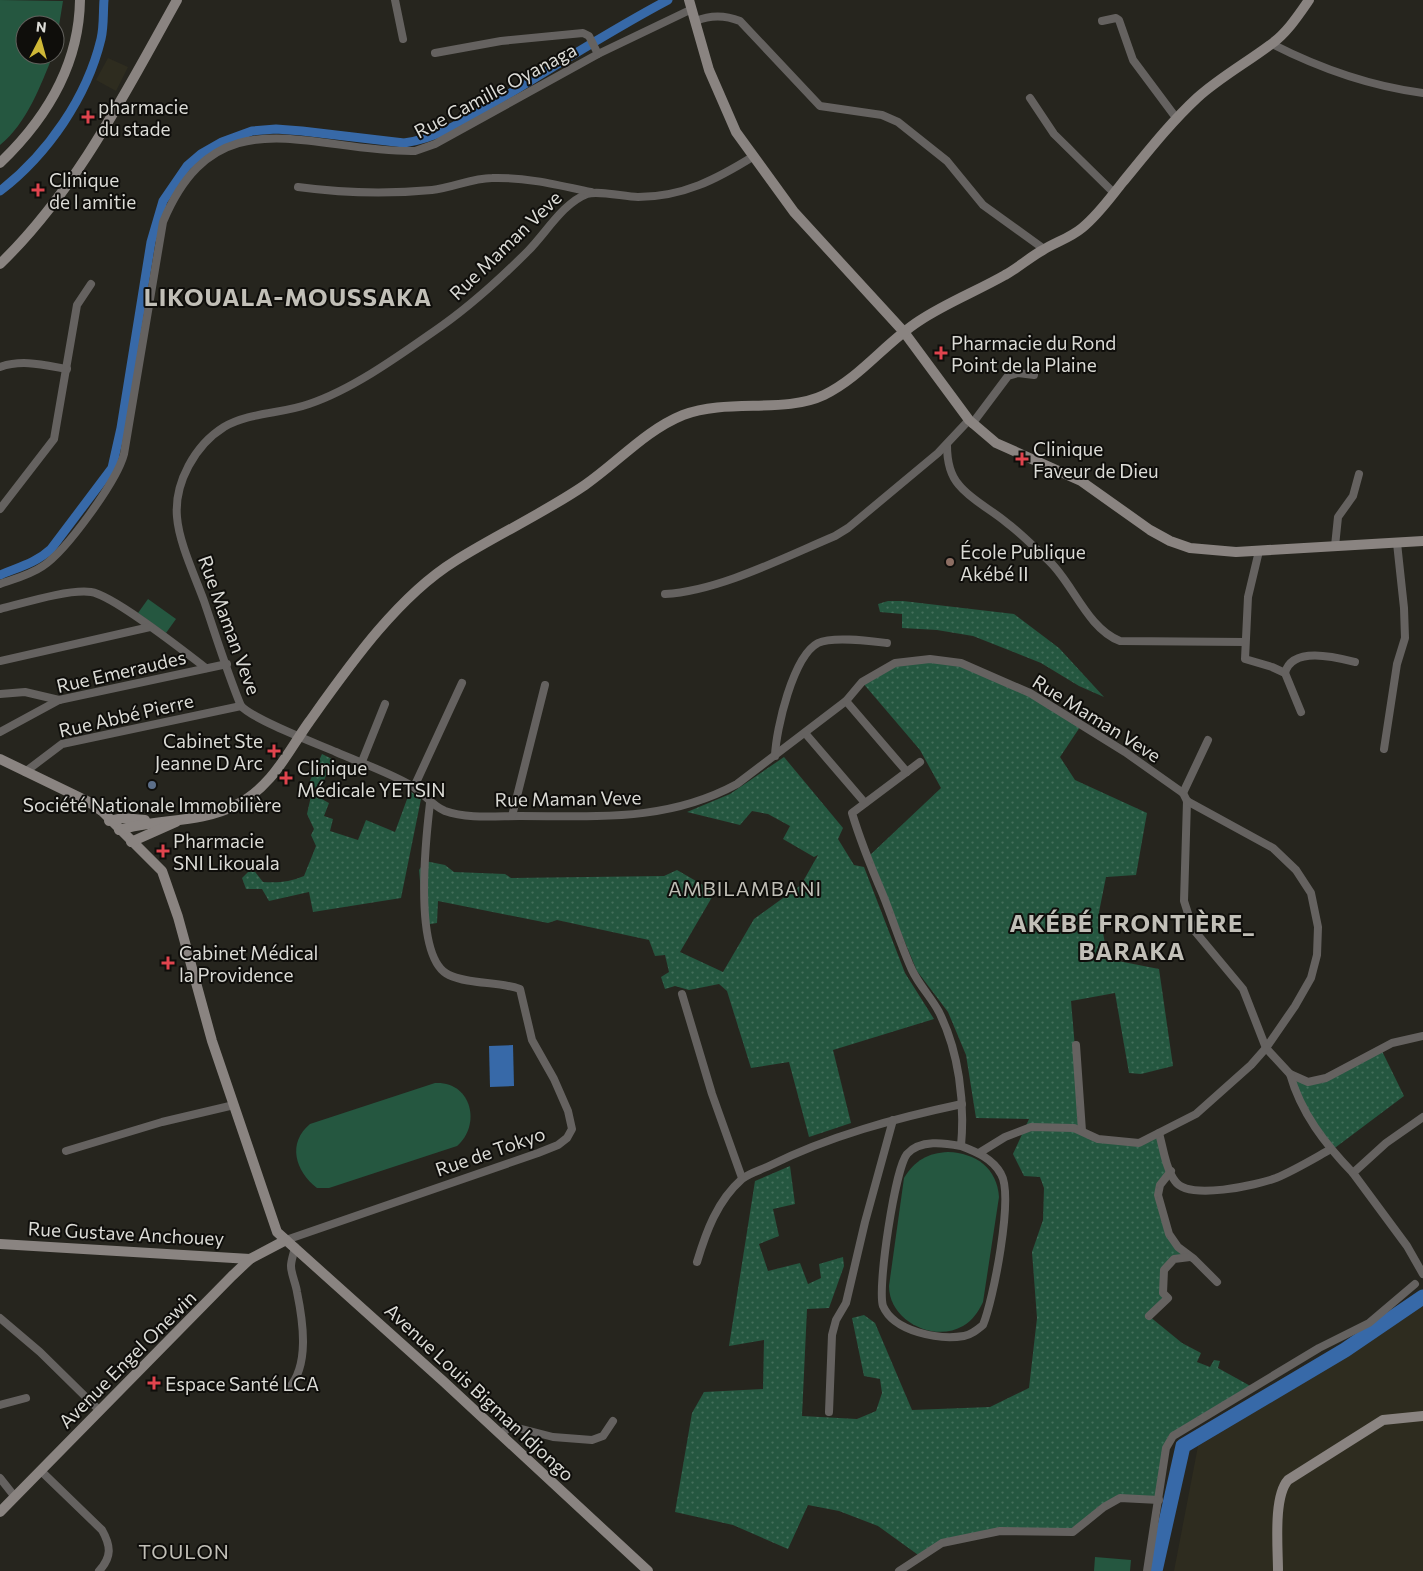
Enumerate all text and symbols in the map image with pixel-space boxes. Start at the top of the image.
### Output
north arrow [15,15,65,65]
text: N [35,18,48,36]
street label: Rue Camille Oyanaga [410,37,580,143]
place label: pharmacie du stade [98,95,188,140]
marker: pharmacie du stade [82,111,94,123]
place label: Clinique de l amitie [49,168,136,213]
marker: Clinique de l amitie [31,183,45,197]
street label: Rue Maman Veve [444,186,566,304]
district label: LIKOUALA-MOUSSAKA [144,282,432,311]
place label: Pharmacie du Rond Point de la Plaine [951,331,1116,376]
marker: Pharmacie du Rond Point de la Plaine [935,347,947,359]
place label: Clinique Faveur de Dieu [1033,437,1159,482]
marker: Clinique Faveur de Dieu [1015,452,1029,466]
place label: École Publique Akébé II [960,540,1086,585]
street label: Rue Maman Veve [194,552,266,698]
marker: École Publique Akébé II [944,556,956,568]
street label: Rue Emeraudes [54,645,188,697]
street label: Rue Maman Veve [1029,669,1165,767]
street label: Rue Abbé Pierre [56,688,196,742]
place label: Cabinet Ste Jeanne D Arc [155,729,263,774]
marker: Cabinet Ste Jeanne D Arc [267,744,281,758]
place label: Clinique Médicale YETSIN [297,756,445,801]
marker: Clinique Médicale YETSIN [279,771,293,785]
marker: Société Nationale Immobilière [146,779,158,791]
street label: Rue Maman Veve [494,785,642,811]
place label: Société Nationale Immobilière [23,793,281,816]
place label: Pharmacie SNI Likouala [173,829,280,874]
marker: Pharmacie SNI Likouala [157,845,169,857]
district label: AMBILAMBANI [668,876,822,900]
district label: AKÉBÉ FRONTIÈRE_ BARAKA [1009,908,1255,965]
place label: Cabinet Médical la Providence [179,941,318,986]
marker: Cabinet Médical la Providence [161,956,175,970]
street label: Rue de Tokyo [432,1121,548,1181]
street label: Rue Gustave Anchouey [27,1216,225,1250]
street label: Avenue Engel Onewin [53,1285,201,1433]
street label: Avenue Louis Bigman Idjongo [381,1298,579,1486]
place label: Espace Santé LCA [165,1372,319,1395]
marker: Espace Santé LCA [147,1376,161,1390]
district label: TOULON [138,1539,230,1563]

